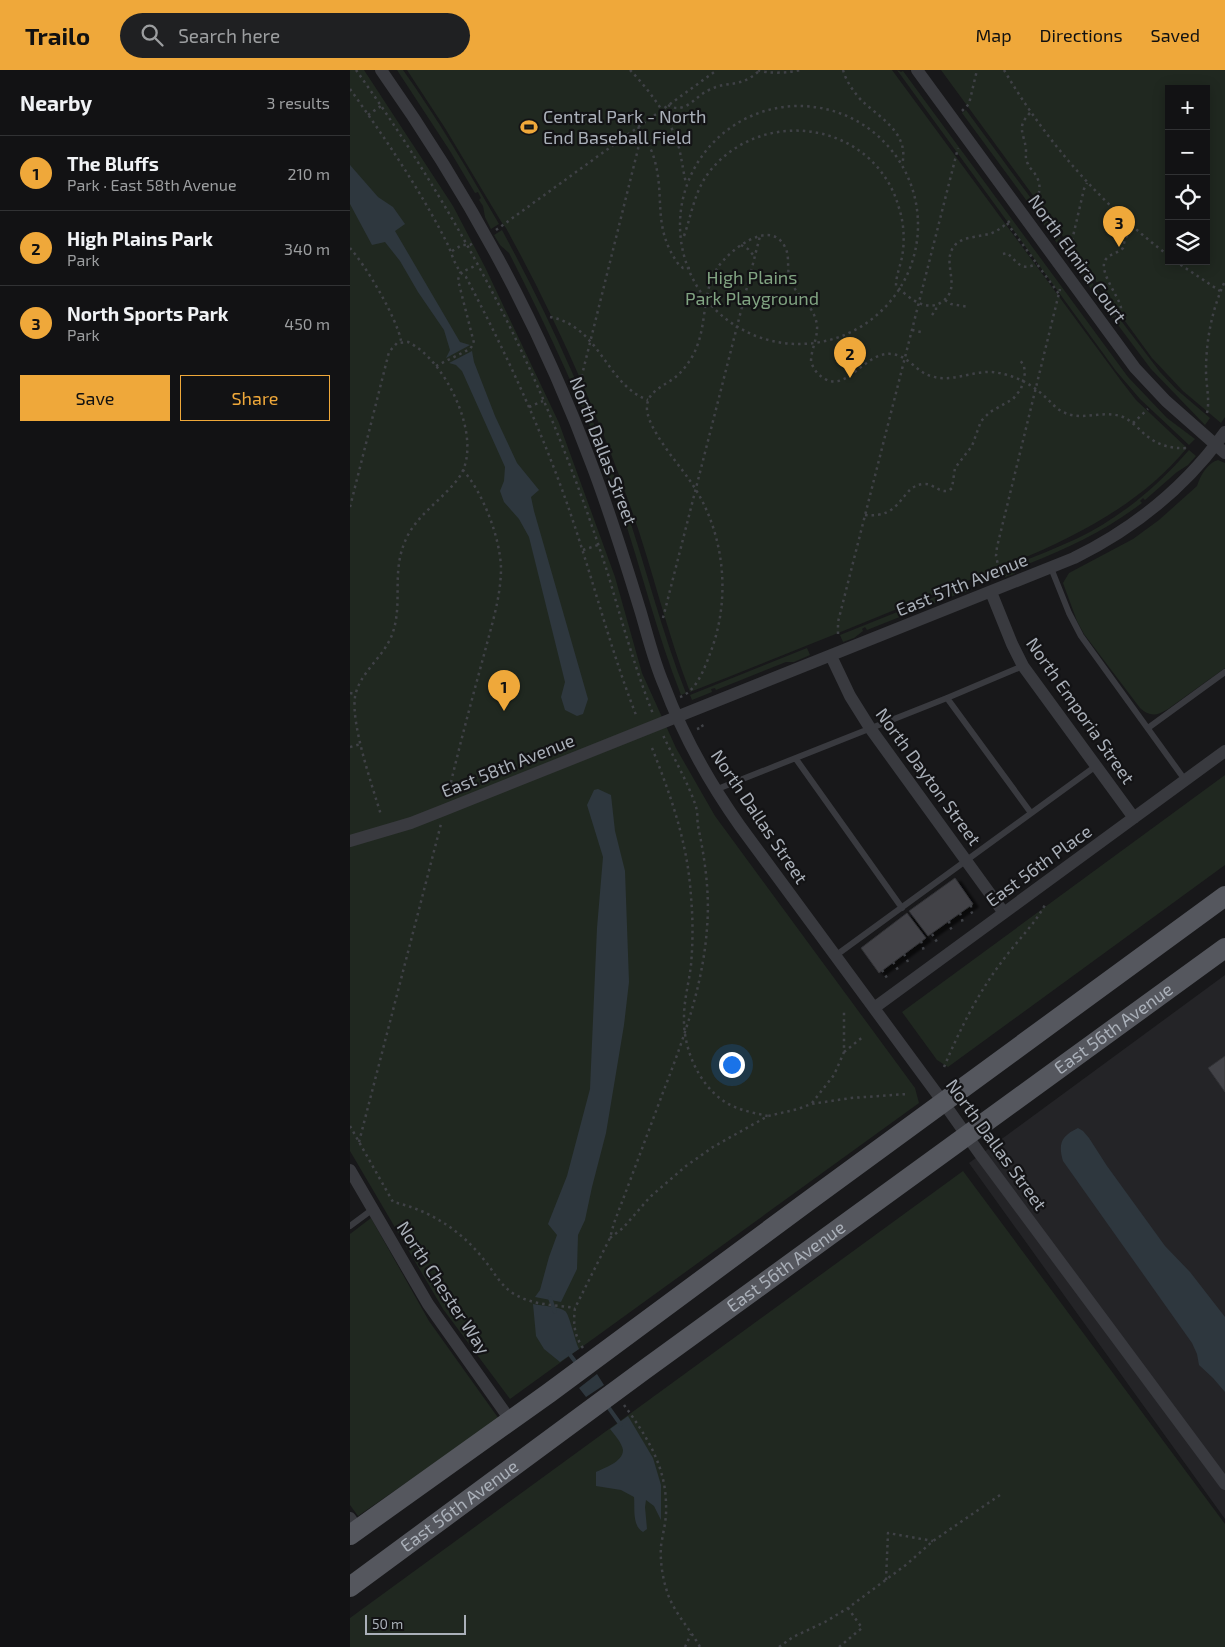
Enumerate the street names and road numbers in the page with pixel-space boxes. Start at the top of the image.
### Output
street label: North Elmira Court [1024,190,1132,327]
street label: North Dallas Street [566,373,642,528]
street label: East 57th Avenue [893,548,1031,621]
street label: North Emporia Street [1022,633,1140,788]
street label: North Dayton Street [872,703,986,849]
street label: East 58th Avenue [438,728,577,802]
street label: North Dallas Street [707,745,813,888]
street label: East 56th Place [981,819,1096,911]
street label: East 56th Avenue [1050,978,1177,1078]
street label: North Dallas Street [942,1074,1052,1215]
street label: East 56th Avenue [722,1216,849,1316]
street label: North Chester Way [393,1217,495,1359]
street label: East 56th Avenue [395,1455,522,1556]

